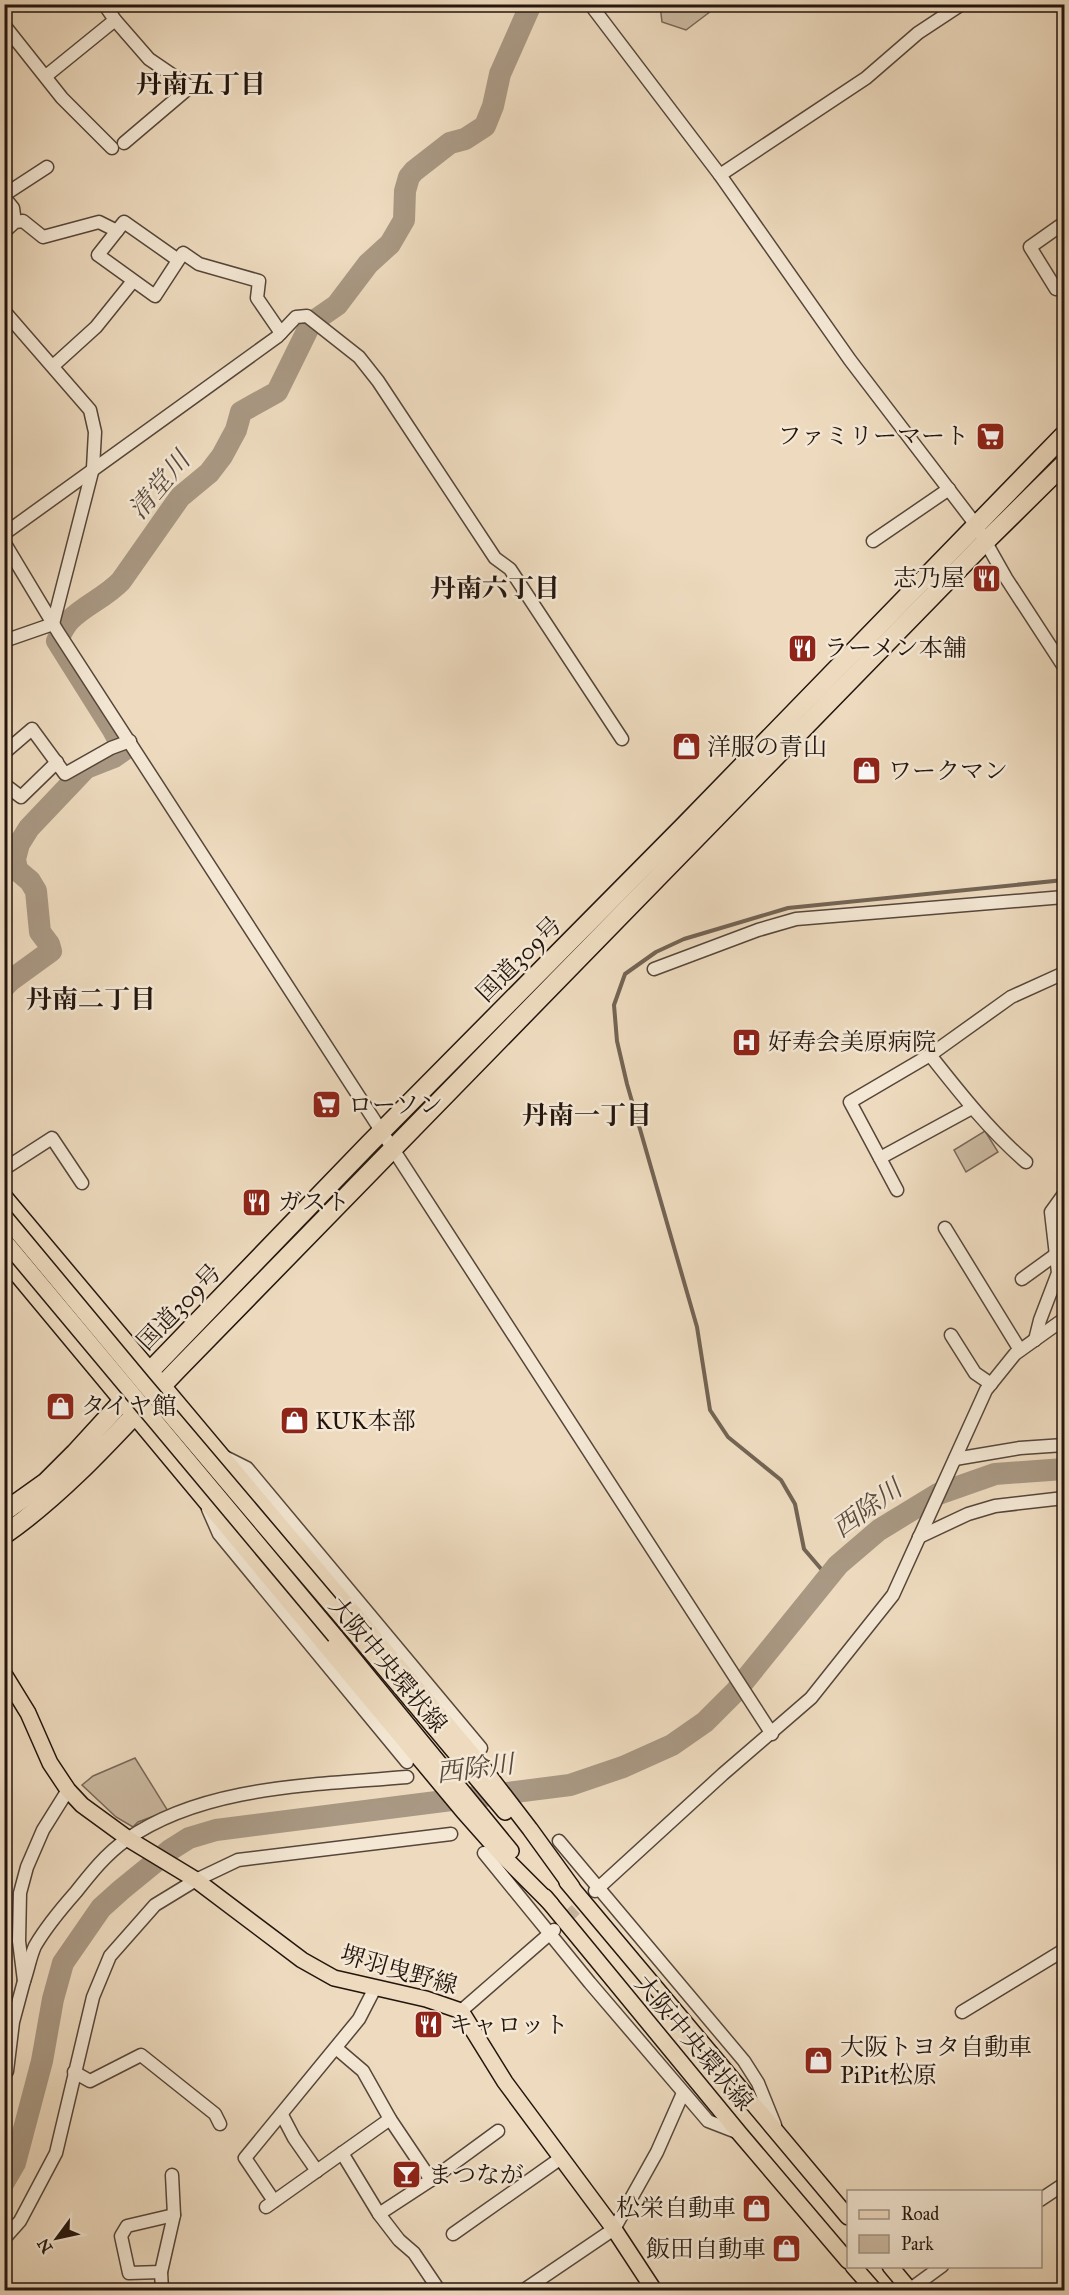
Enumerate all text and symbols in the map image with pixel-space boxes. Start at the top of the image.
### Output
district label: 丹南五丁目 [136,68,266,100]
supermarket icon: ファミリーマート [974,420,1006,452]
place label: ファミリーマート [777,421,969,451]
water label: 清堂川 [122,443,198,525]
restaurant icon: 志乃屋 [970,562,1002,594]
place label: 志乃屋 [893,563,965,593]
district label: 丹南六丁目 [430,572,560,604]
restaurant icon: ラーメン本舗 [787,632,819,664]
place label: ラーメン本舗 [824,633,967,663]
shop icon: 洋服の青山 [670,731,702,763]
place label: 洋服の青山 [707,732,827,762]
shop icon: ワークマン [851,755,883,787]
place label: ワークマン [888,756,1008,786]
street label: 国道309号 [470,910,568,1008]
district label: 丹南二丁目 [26,983,156,1015]
hospital icon: 好寿会美原病院 [731,1026,763,1058]
place label: 好寿会美原病院 [768,1027,936,1057]
supermarket icon: ローソン [311,1089,343,1121]
place label: ローソン [348,1090,443,1120]
district label: 丹南一丁目 [522,1099,652,1131]
restaurant icon: ガスト [241,1186,273,1218]
place label: ガスト [278,1187,350,1217]
street label: 国道309号 [131,1258,227,1356]
shop icon: タイヤ館 [44,1390,76,1422]
place label: タイヤ館 [81,1391,177,1421]
shop icon: KUK本部 [278,1405,310,1437]
place label: KUK本部 [315,1406,416,1436]
water label: 西除川 [826,1470,910,1544]
street label: 大阪中央環状線 [323,1591,453,1739]
water label: 西除川 [434,1747,519,1789]
street label: 堺羽曳野線 [337,1939,461,2001]
street label: 大阪中央環状線 [629,1969,759,2117]
restaurant icon: キャロット [412,2009,444,2041]
place label: キャロット [449,2010,569,2040]
place label: 大阪トヨタ自動車 PiPit松原 [840,2032,1032,2090]
shop icon: 大阪トヨタ自動車 PiPit松原 [803,2045,835,2077]
bar icon: まつなが [391,2159,423,2191]
place label: まつなが [428,2160,524,2190]
legend [847,2190,1042,2268]
shop icon: 松栄自動車 [741,2192,773,2224]
place label: 松栄自動車 [616,2193,736,2223]
text: Road [901,2203,939,2225]
north arrow [27,2208,87,2268]
shop icon: 飯田自動車 [771,2233,803,2265]
text: Park [901,2233,934,2255]
place label: 飯田自動車 [646,2234,766,2264]
text: N [33,2235,57,2257]

